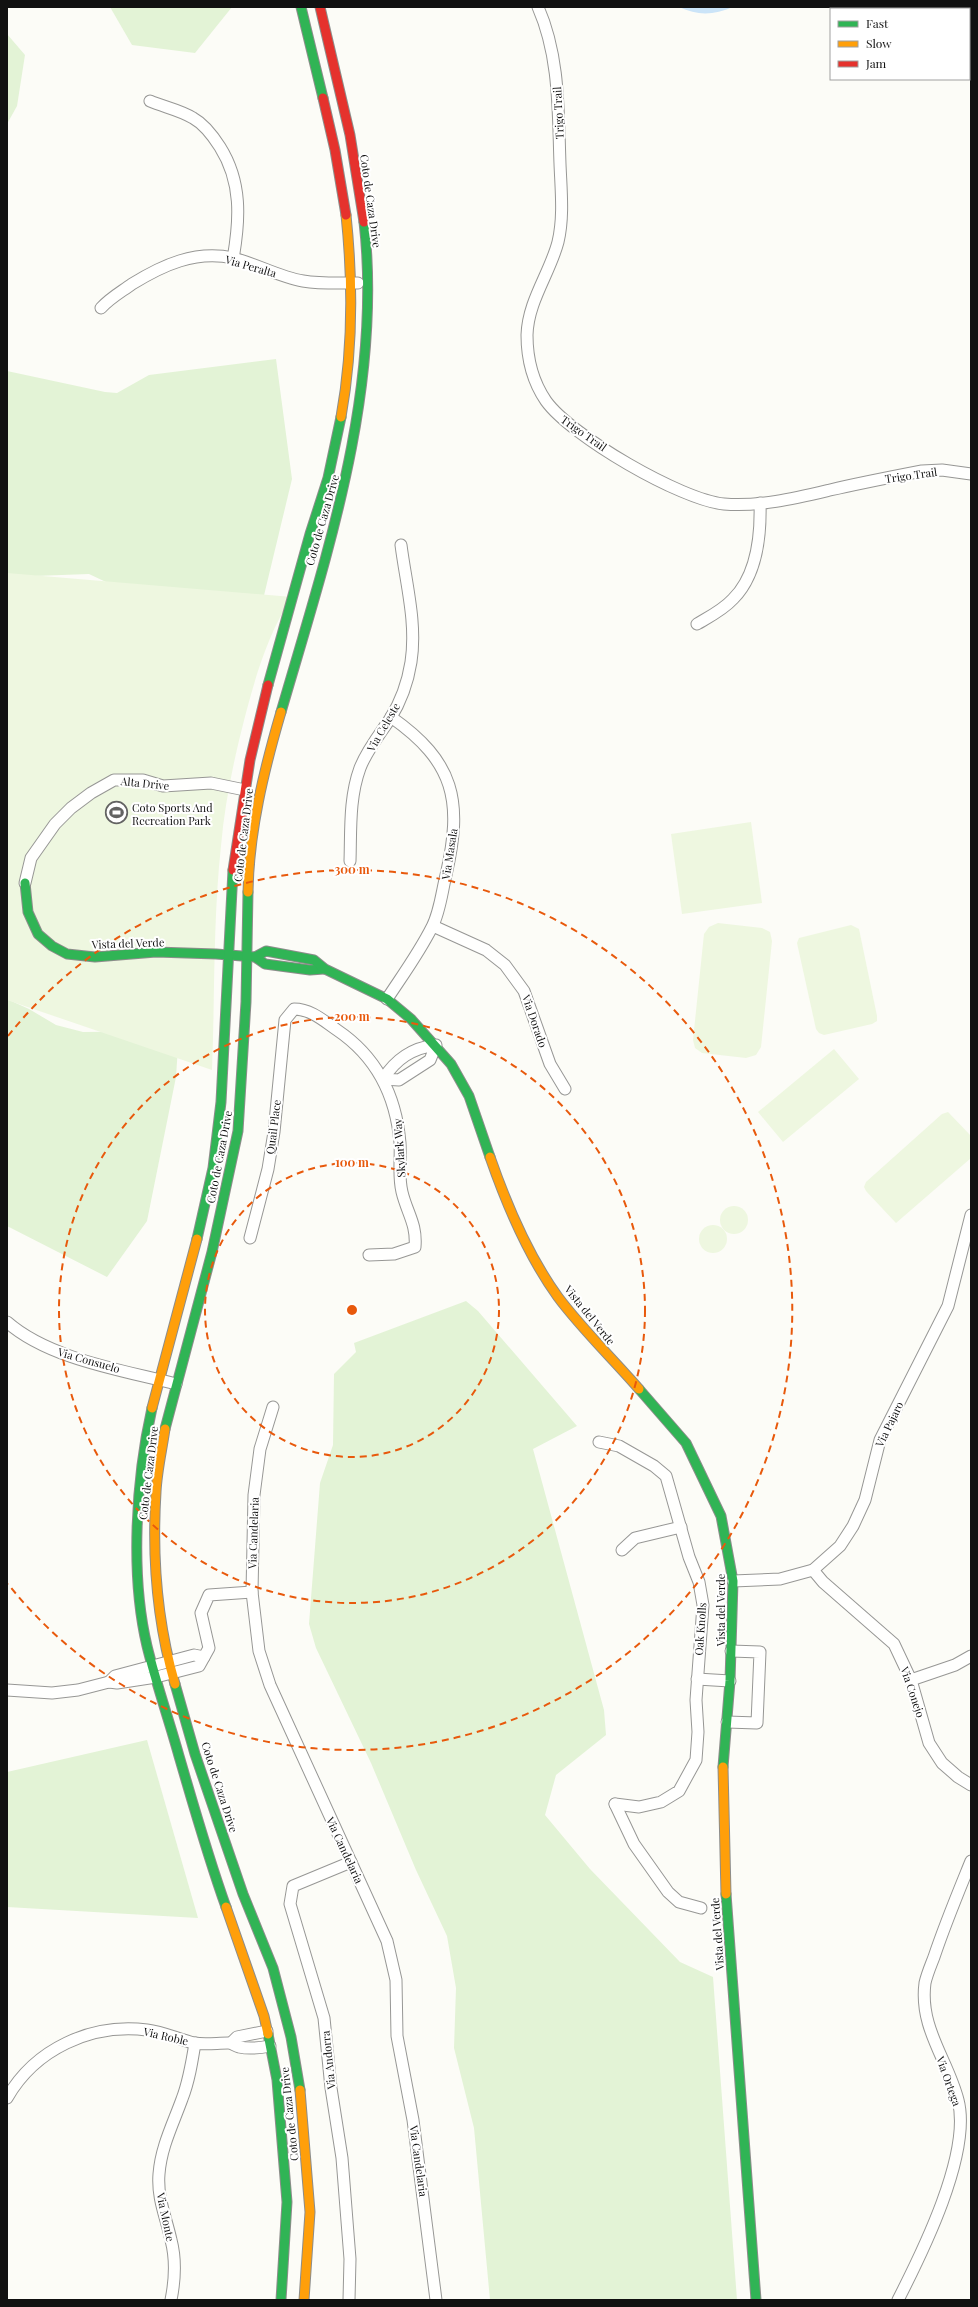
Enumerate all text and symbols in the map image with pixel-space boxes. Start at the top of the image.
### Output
legend [830,8,970,80]
text: Fast [866,15,889,31]
text: Slow [866,35,892,51]
text: Jam [865,55,887,71]
street label: Trigo Trail [549,86,567,140]
street label: Coto de Caza Drive [357,153,385,249]
street label: Via Peralta [223,251,279,281]
street label: Trigo Trail [558,412,610,454]
street label: Trigo Trail [884,464,938,486]
street label: Coto de Caza Drive [302,472,342,567]
street label: Via Celeste [362,699,403,755]
street label: Alta Drive [119,773,171,793]
street label: Coto de Caza Drive [230,787,256,883]
sports icon: Coto Sports And Recreation Park [103,800,129,826]
place label: Coto Sports And Recreation Park [132,800,213,828]
street label: Via Masala [437,827,461,882]
text: 300 m [335,861,370,877]
street label: Vista del Verde [90,934,165,952]
street label: Via Dorado [519,992,551,1049]
text: 200 m [334,1008,370,1024]
street label: Quail Place [262,1098,284,1155]
street label: Coto de Caza Drive [203,1109,235,1205]
street label: Skylark Way [389,1117,409,1178]
text: 100 m [335,1154,369,1170]
street label: Vista del Verde [561,1281,619,1348]
centre of rings [345,1303,359,1317]
street label: Via Consuelo [55,1344,122,1376]
street label: Via Pajaro [871,1399,906,1450]
street label: Coto de Caza Drive [135,1425,161,1521]
street label: Via Candelaria [244,1496,262,1570]
street label: Vista del Verde [713,1573,728,1647]
street label: Oak Knolls [691,1602,709,1656]
street label: Via Conejo [897,1664,929,1719]
street label: Coto de Caza Drive [198,1740,242,1835]
street label: Via Candelaria [323,1813,367,1886]
street label: Vista del Verde [707,1897,727,1972]
street label: Via Roble [141,2023,190,2049]
street label: Via Andorra [317,2029,339,2091]
street label: Via Ortega [933,2053,965,2108]
street label: Coto de Caza Drive [277,2066,301,2162]
street label: Via Candelaria [406,2123,431,2198]
street label: Via Monte [153,2190,179,2243]

